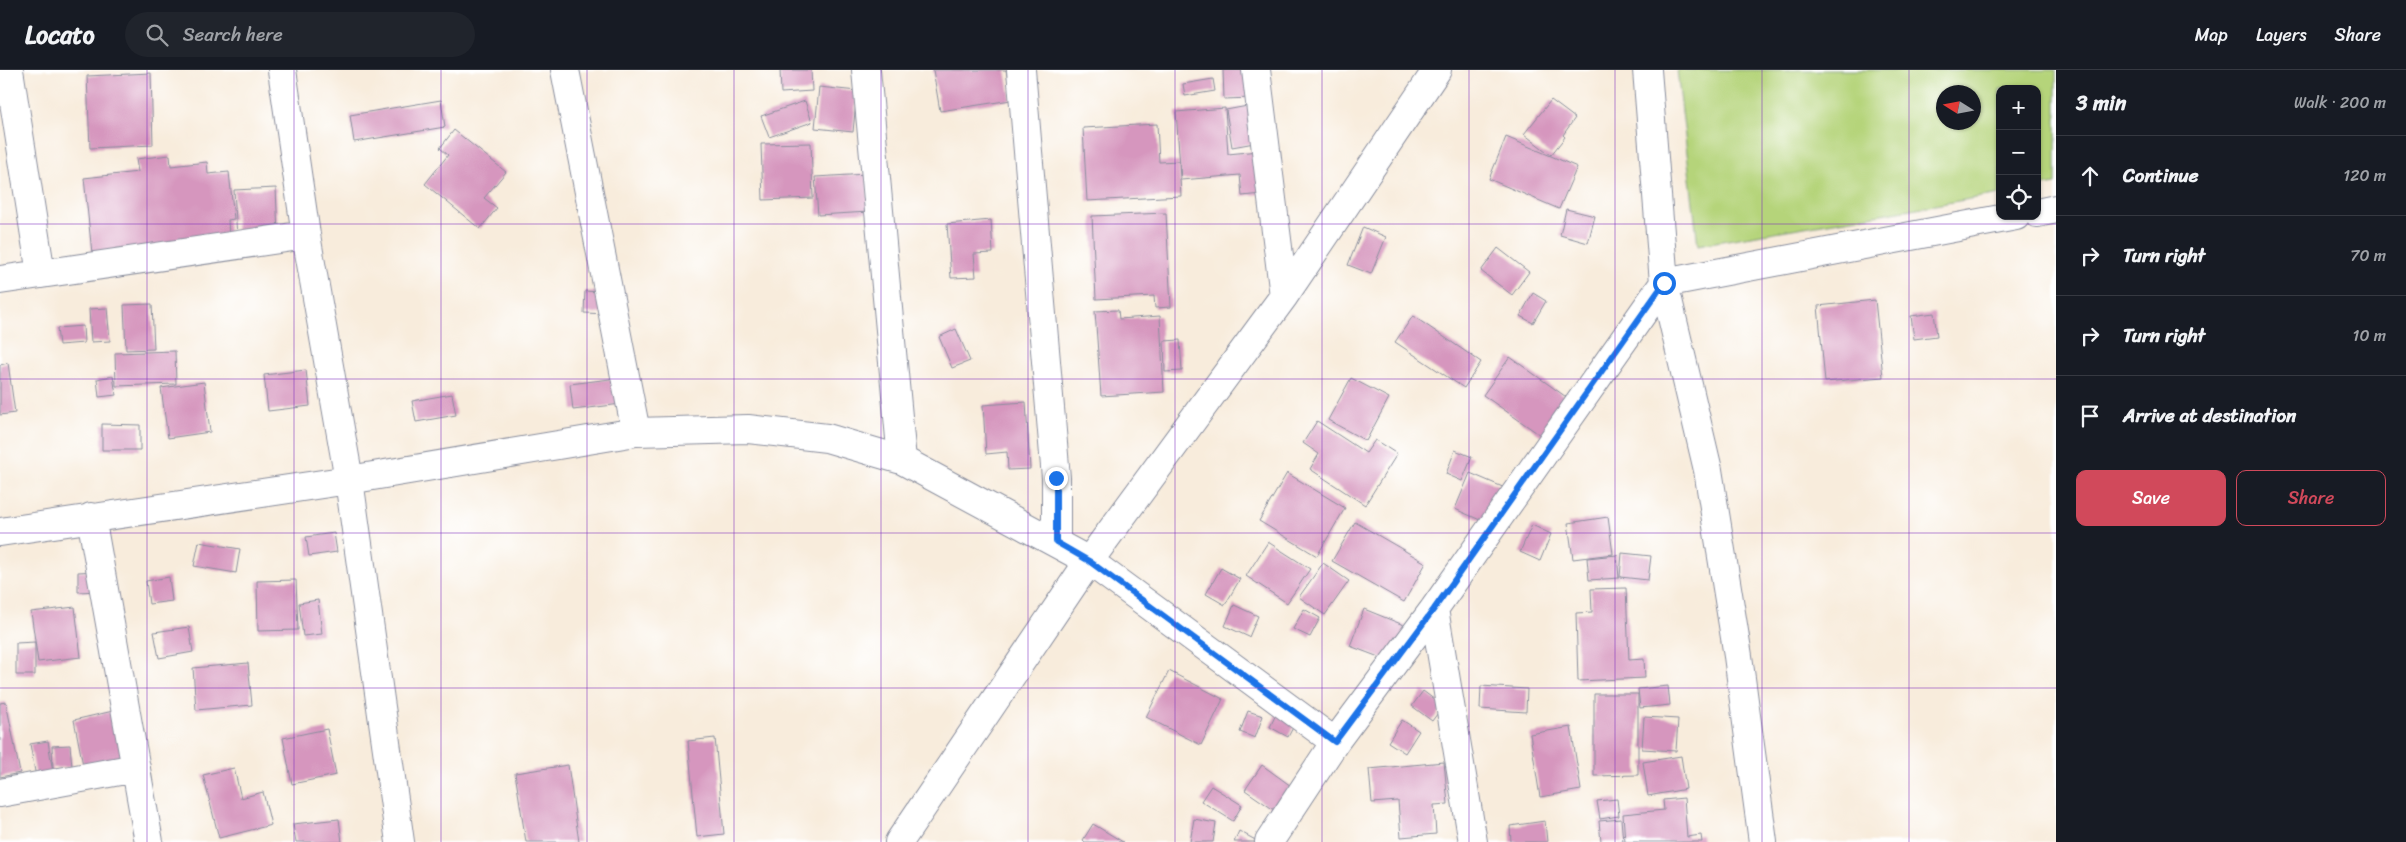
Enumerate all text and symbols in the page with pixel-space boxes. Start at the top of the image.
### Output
search box [125,12,475,57]
text: Locato [25,14,95,56]
text: Search here [183,18,283,51]
text: Map [2195,19,2228,51]
text: Layers [2256,19,2307,51]
text: Share [2335,19,2381,51]
icon: search [143,21,171,49]
text: 3 min [2076,84,2126,122]
north arrow [1936,85,1981,130]
map controls [1996,85,2041,220]
button: + [1996,85,2041,130]
text: Walk · 200 m [2294,88,2386,117]
button: − [1996,130,2041,175]
text: Continue [2123,159,2199,192]
text: 120 m [2343,161,2386,190]
icon: ahead [2076,162,2104,190]
button: locate [1996,175,2041,220]
text: Turn right [2123,239,2205,272]
text: 70 m [2350,241,2386,270]
icon: right [2076,242,2104,270]
route start [1653,272,1676,295]
text: Turn right [2123,319,2205,352]
text: 10 m [2353,321,2386,350]
icon: right [2076,322,2104,350]
text: Arrive at destination [2123,399,2296,432]
icon: arrive [2076,402,2104,430]
route end [1045,467,1068,490]
button: Save [2076,470,2226,526]
button: Share [2236,470,2386,526]

